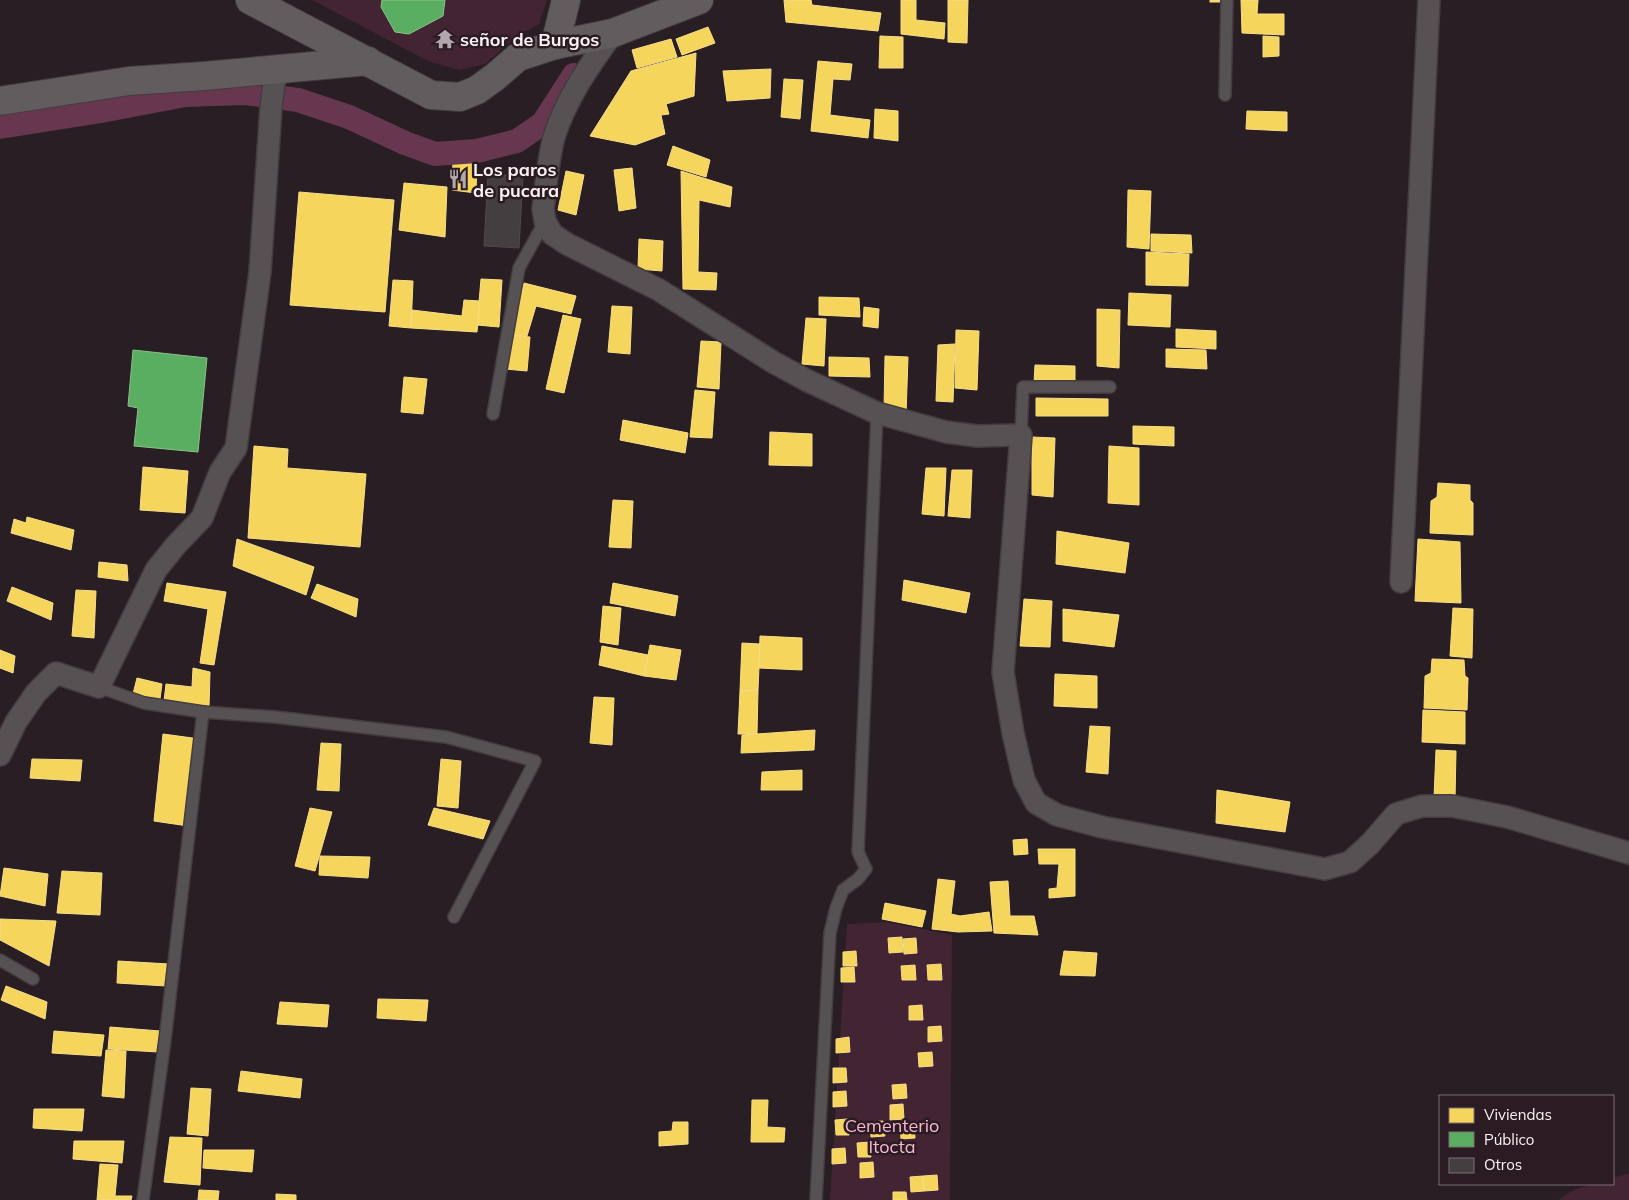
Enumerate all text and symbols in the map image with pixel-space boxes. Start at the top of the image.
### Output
temple icon: señor de Burgos [434,28,456,50]
place label: señor de Burgos [460,28,599,51]
place label: Los paros de pucara [473,158,559,202]
restaurant icon: Los paros de pucara [447,168,469,190]
legend [1439,1095,1614,1185]
text: Viviendas [1484,1105,1552,1124]
park label: Cementerio Itocta [845,1114,939,1158]
text: Público [1484,1130,1534,1149]
text: Otros [1484,1155,1522,1174]

